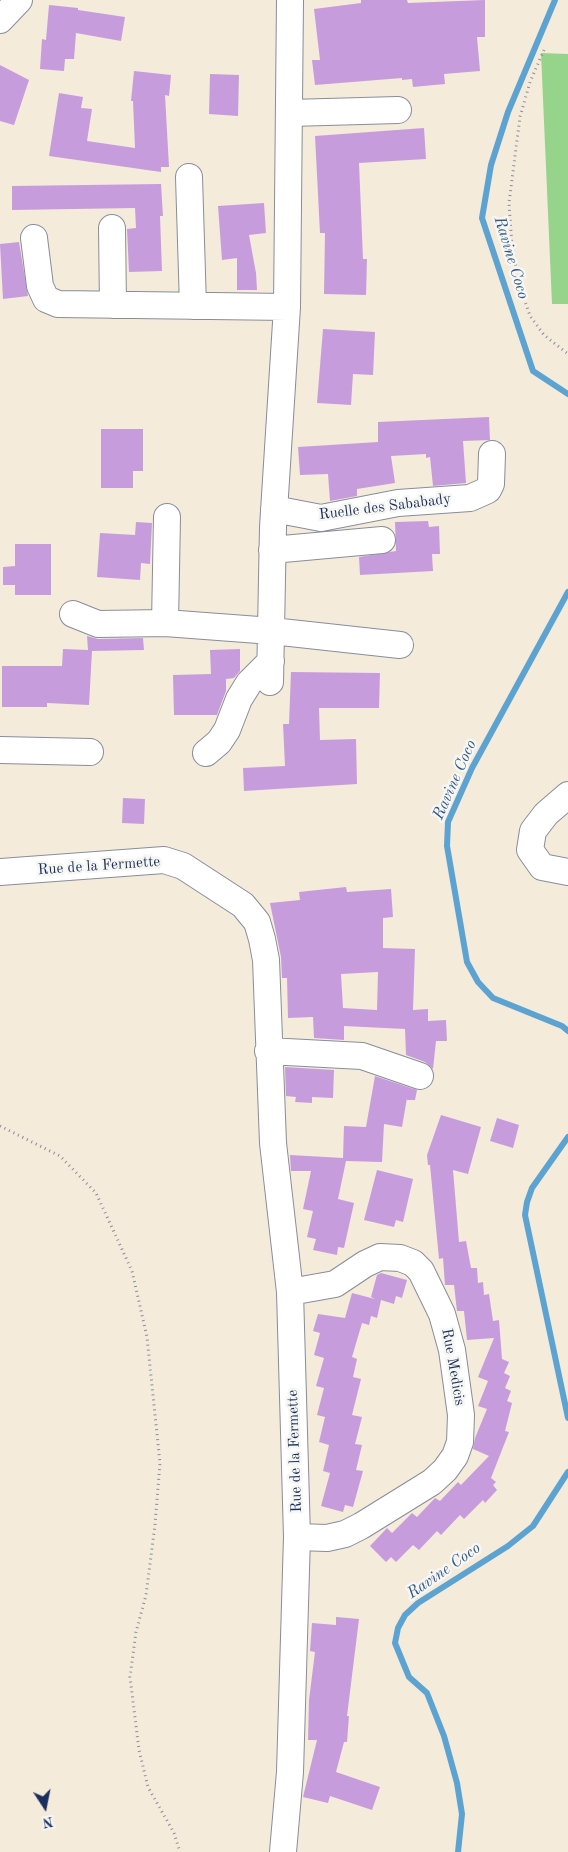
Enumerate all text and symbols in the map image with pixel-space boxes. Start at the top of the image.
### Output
water label: Ravine Coco [489,215,533,301]
street label: Ruelle des Sababady [318,490,452,524]
water label: Ravine Coco [429,737,481,823]
street label: Rue de la Fermette [37,853,161,879]
street label: Rue Medicis [437,1327,469,1407]
street label: Rue de la Fermette [284,1389,306,1513]
water label: Ravine Coco [404,1539,484,1603]
north arrow [20,1782,70,1832]
text: N [41,1814,54,1830]

